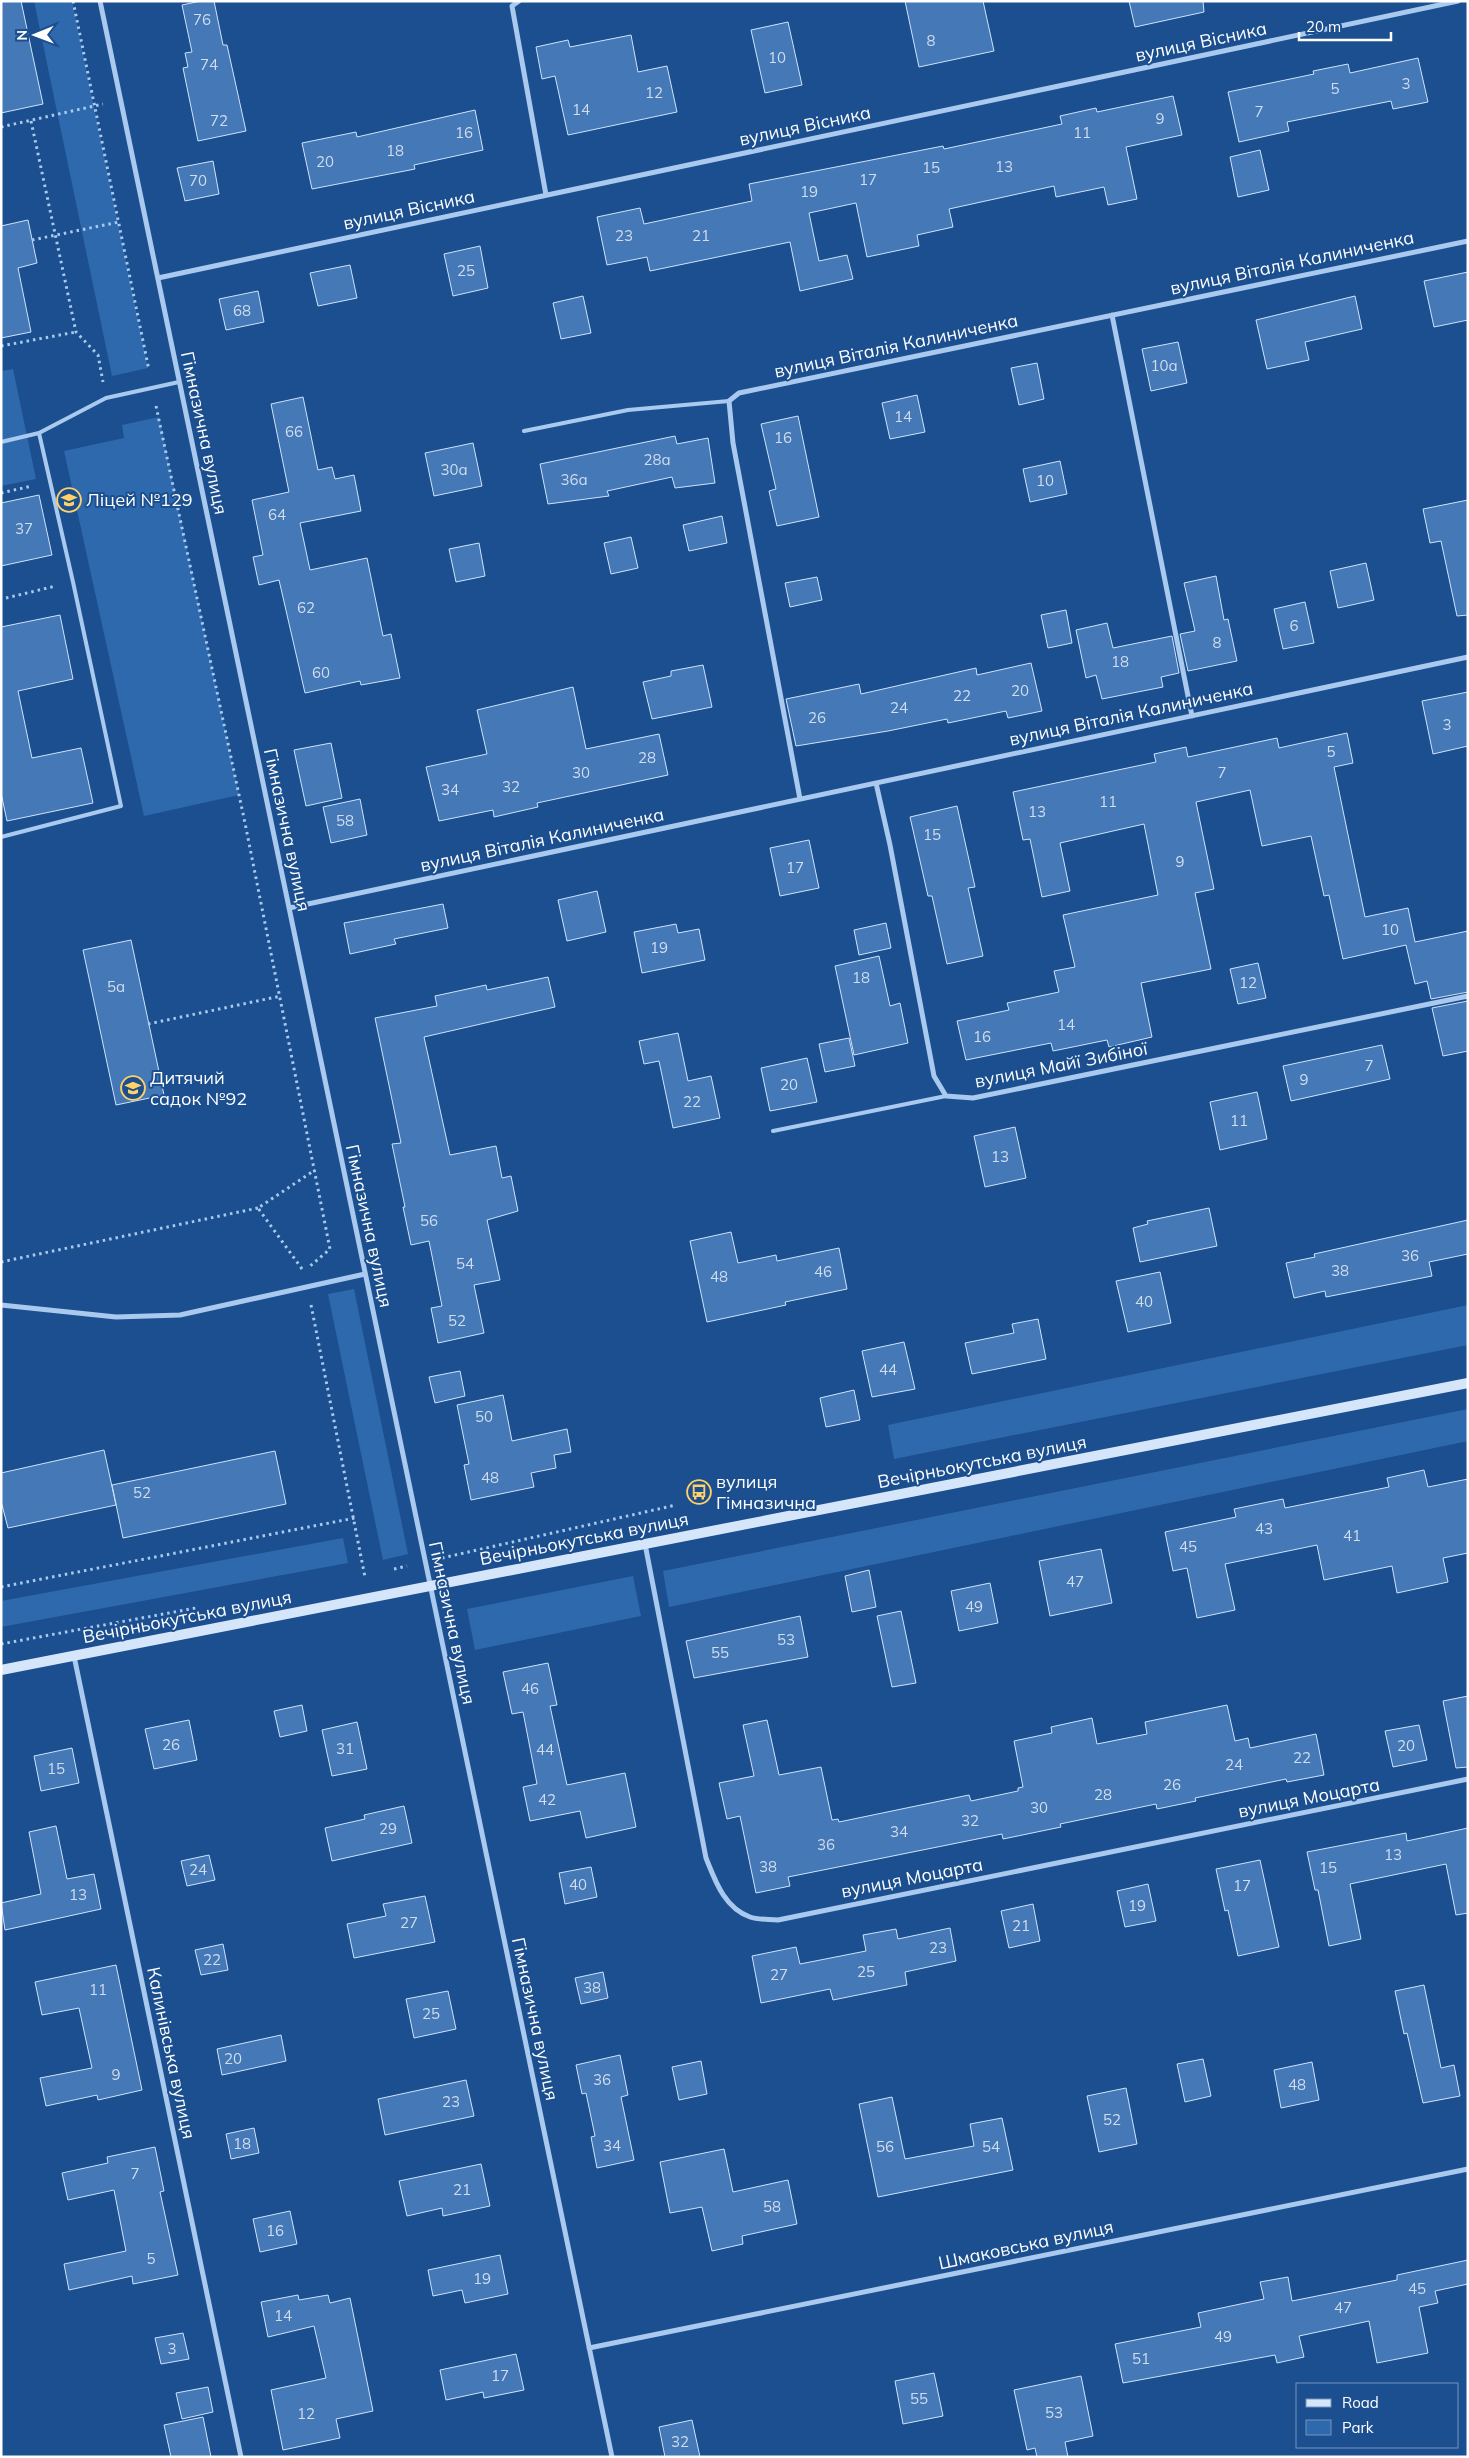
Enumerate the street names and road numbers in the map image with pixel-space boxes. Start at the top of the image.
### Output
street label: вулиця Вісника [1133,16,1269,67]
street label: вулиця Вісника [737,100,873,151]
street label: вулиця Вісника [341,184,477,235]
street label: вулиця Віталія Калиниченка [1168,225,1416,300]
street label: вулиця Віталія Калиниченка [772,308,1020,383]
street label: Гімназична вулиця [176,349,233,517]
street label: вулиця Віталія Калиниченка [1007,676,1255,751]
street label: Гімназична вулиця [259,746,316,914]
street label: вулиця Віталія Калиниченка [418,802,666,877]
street label: вулиця Майї Зибіної [973,1036,1150,1093]
street label: Гімназична вулиця [341,1142,398,1310]
street label: Вечірньокутська вулиця [876,1430,1088,1493]
street label: Вечірньокутська вулиця [478,1507,690,1570]
street label: Гімназична вулиця [424,1539,481,1707]
street label: Вечірньокутська вулиця [81,1585,293,1648]
street label: вулиця Моцарта [1236,1772,1382,1823]
street label: вулиця Моцарта [839,1852,985,1903]
street label: Гімназична вулиця [507,1935,564,2103]
street label: Калинівська вулиця [142,1965,201,2141]
street label: Шмаковська вулиця [936,2215,1116,2274]

